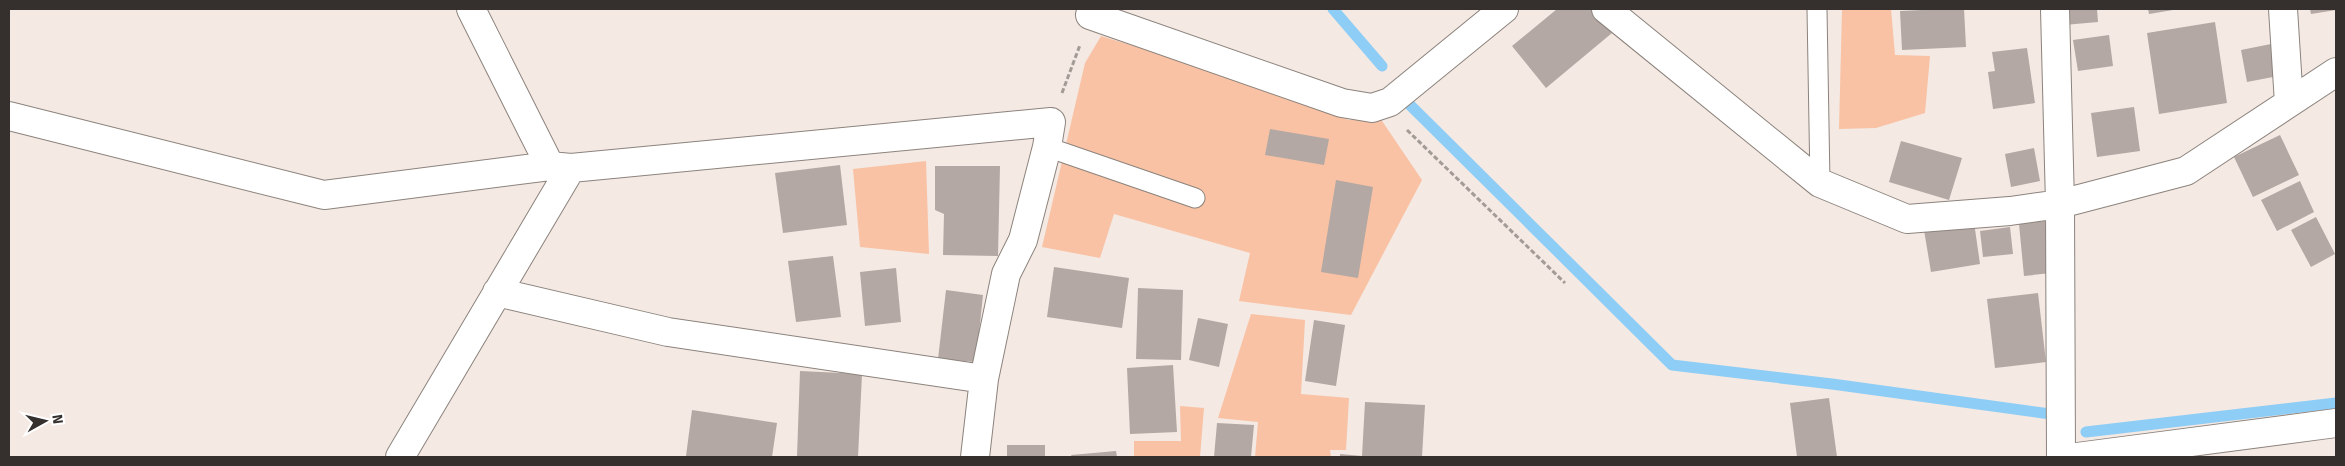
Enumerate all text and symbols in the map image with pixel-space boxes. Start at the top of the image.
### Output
north arrow [20,396,70,446]
text: N [48,413,66,425]

